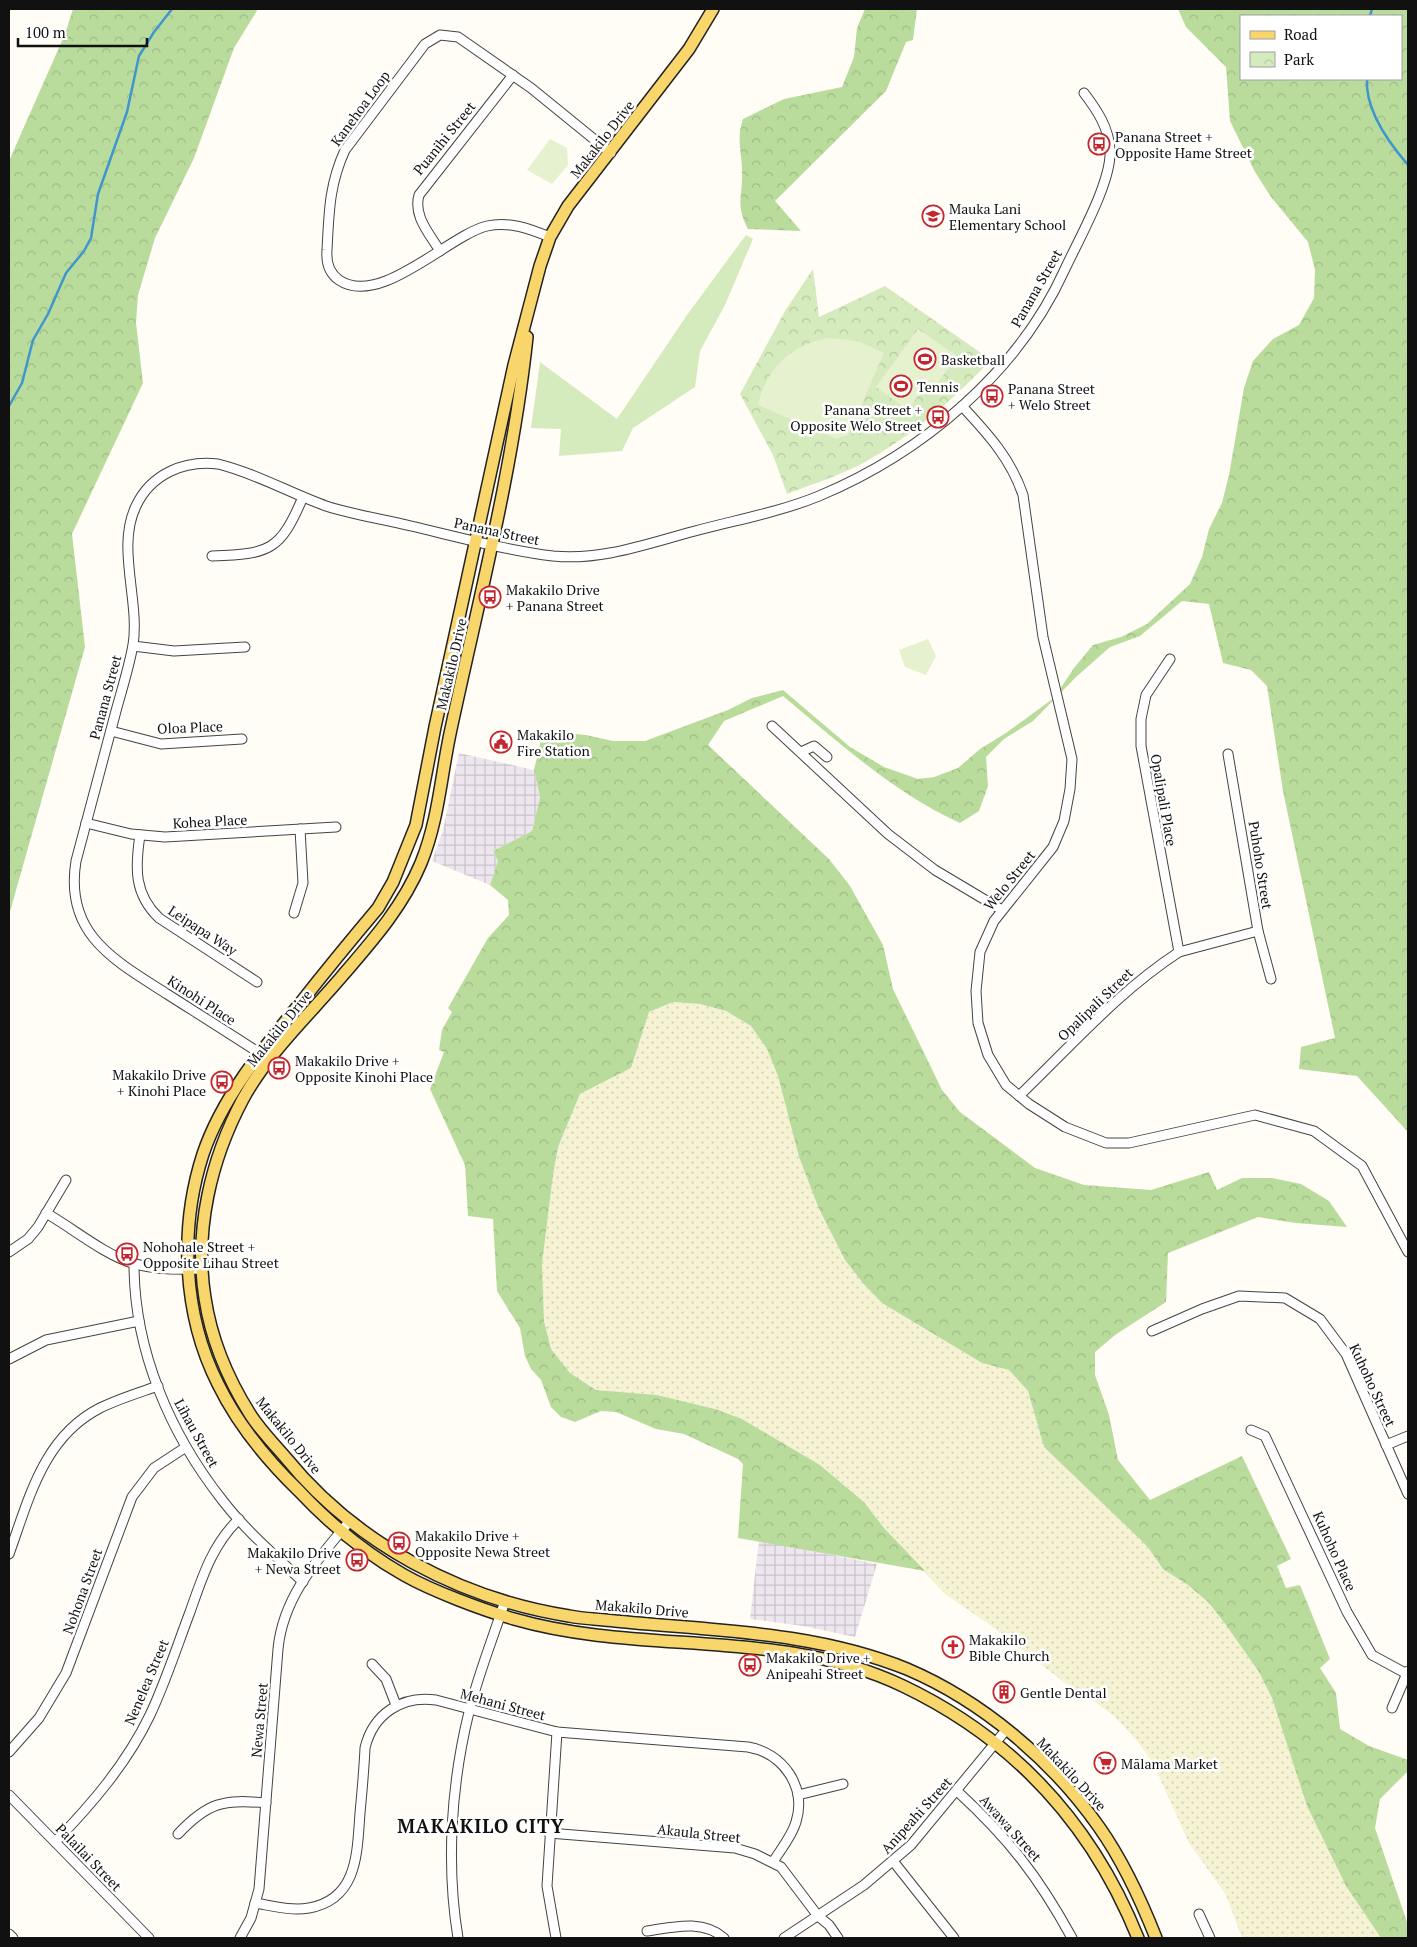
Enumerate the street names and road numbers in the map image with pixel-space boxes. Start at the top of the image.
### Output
street label: Kanehoa Loop [326,66,394,150]
street label: Makakilo Drive [566,96,638,182]
street label: Puanihi Street [409,97,480,179]
street label: Panana Street [1006,245,1066,330]
street label: Panana Street [453,513,542,549]
street label: Makakilo Drive [431,616,471,712]
street label: Panana Street [85,652,126,741]
street label: Oloa Place [157,716,223,738]
street label: Opalipali Place [1147,752,1181,848]
street label: Kohea Place [172,810,248,832]
street label: Puhoho Street [1245,820,1277,911]
street label: Welo Street [979,845,1040,914]
street label: Leipapa Way [165,901,242,960]
street label: Opalipali Street [1053,963,1137,1045]
street label: Kinohi Place [164,971,240,1029]
street label: Makakilo Drive [242,986,316,1070]
street label: Kuhoho Street [1345,1340,1401,1430]
street label: Makakilo Drive [252,1393,326,1477]
street label: Lihau Street [170,1395,224,1472]
street label: Kuhoho Place [1309,1508,1361,1594]
street label: Nohona Street [58,1545,107,1637]
street label: Makakilo Drive [594,1594,690,1622]
street label: Nenelea Street [119,1635,173,1728]
street label: Newa Street [246,1681,272,1758]
street label: Mehani Street [458,1683,549,1725]
street label: Makakilo Drive [1033,1733,1111,1815]
street label: Anipeahi Street [876,1772,956,1858]
street label: Awawa Street [976,1790,1047,1866]
street label: Palailai Street [52,1819,127,1896]
street label: Akaula Street [656,1819,743,1847]

